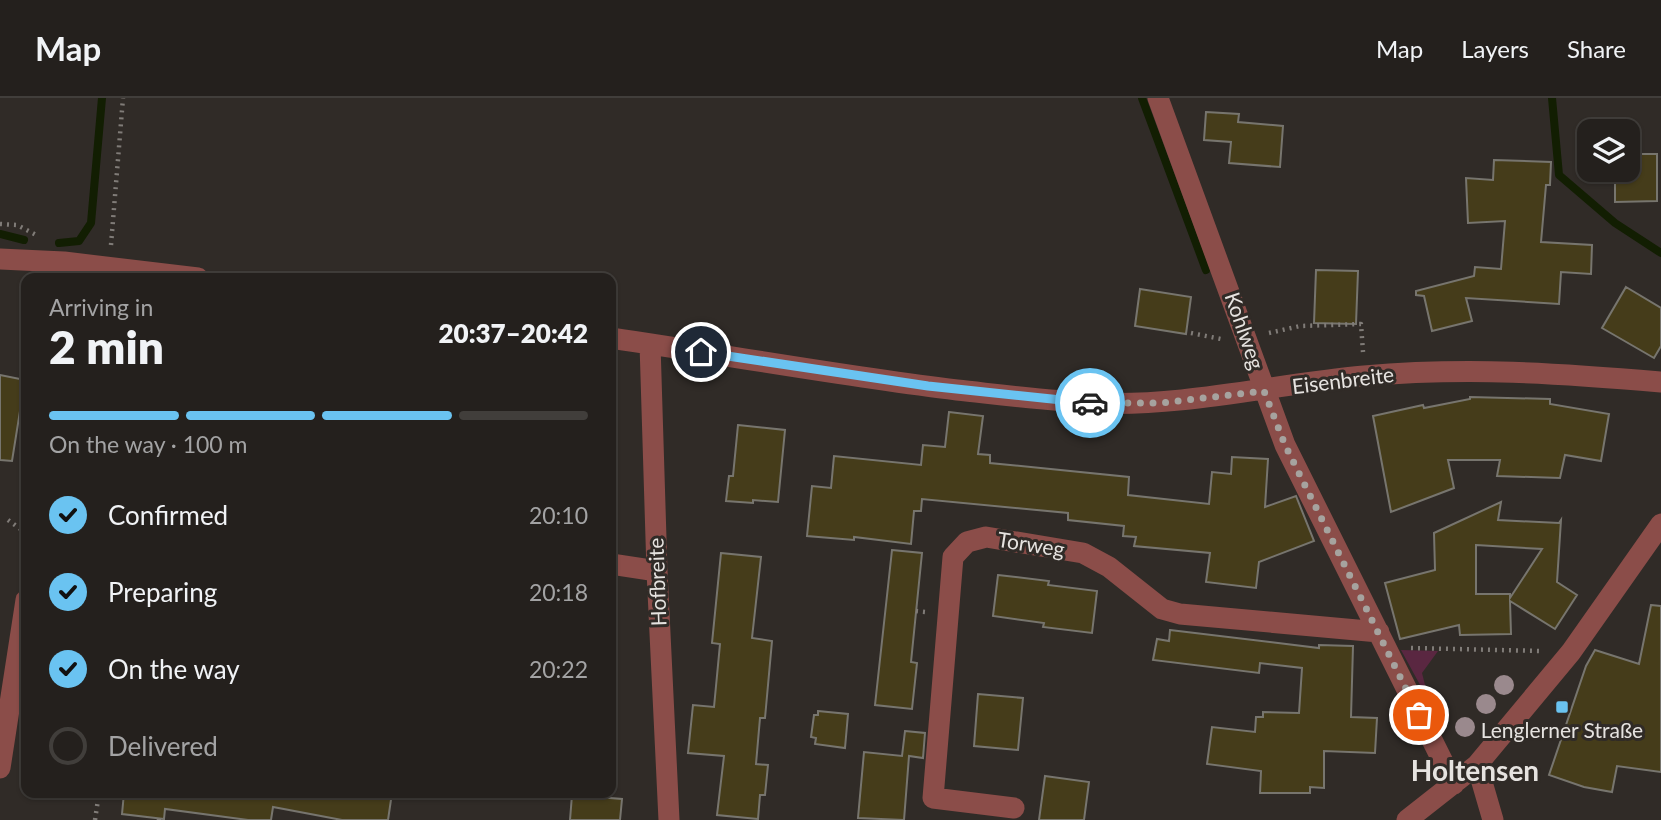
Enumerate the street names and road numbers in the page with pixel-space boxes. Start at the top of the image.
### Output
street label: Kohlweg [1221,289,1270,372]
street label: Eisenbreite [1290,361,1395,398]
street label: Torweg [996,526,1067,561]
street label: Hofbreite [642,537,671,627]

